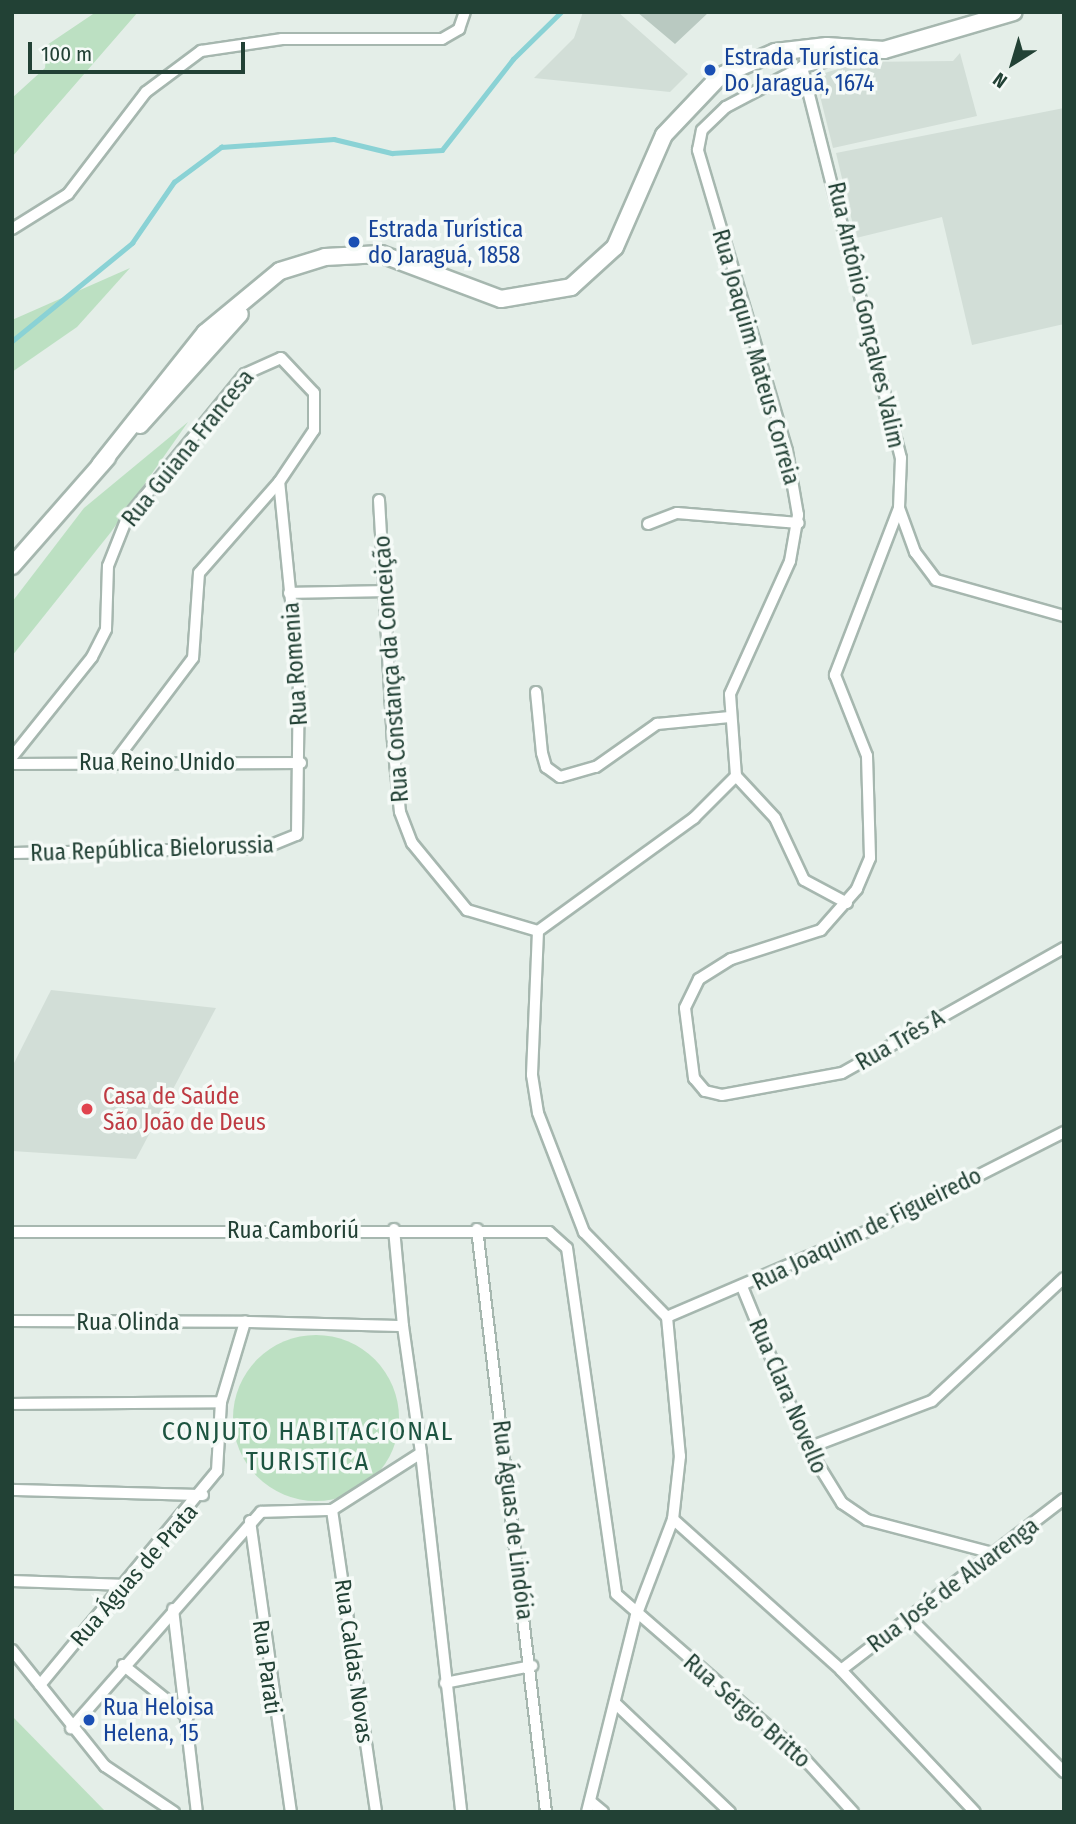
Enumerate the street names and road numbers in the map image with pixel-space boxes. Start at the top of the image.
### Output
street label: Rua Antônio Gonçalves Valim [822,179,910,451]
street label: Rua Joaquim Mateus Correia [706,226,806,488]
street label: Rua Guiana Francesa [116,364,260,532]
street label: Rua Constança da Conceição [368,535,414,803]
street label: Rua Romenia [277,601,313,727]
street label: Rua Reino Unido [79,748,235,776]
street label: Rua República Bielorussia [30,831,274,867]
street label: Rua Três A [851,1004,949,1076]
street label: Rua Joaquim de Figueiredo [748,1162,986,1296]
street label: Rua Camboriú [227,1216,359,1244]
street label: Rua Olinda [76,1308,180,1336]
street label: Rua Clara Novello [743,1314,833,1478]
street label: Rua Águas de Lindóia [487,1419,539,1621]
street label: Rua Águas de Prata [64,1498,204,1652]
street label: Rua José de Alvarenga [862,1512,1044,1658]
street label: Rua Caldas Novas [329,1577,379,1745]
street label: Rua Parati [247,1618,287,1716]
street label: Rua Sérgio Britto [678,1648,816,1774]

